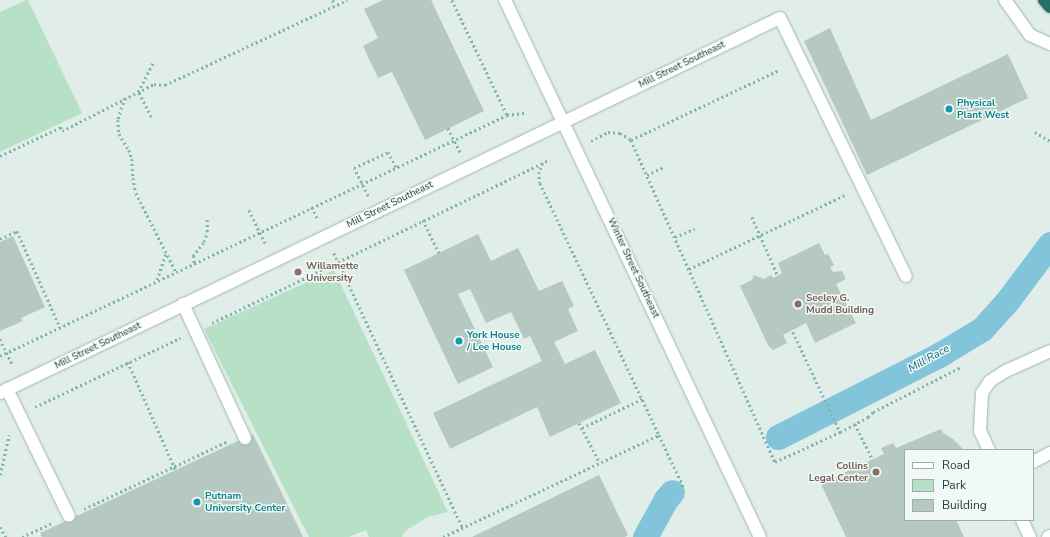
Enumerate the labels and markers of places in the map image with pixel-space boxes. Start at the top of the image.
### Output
place label: Physical Plant West [957,97,1009,120]
marker: Physical Plant West [944,104,954,114]
place label: Willamette University [306,260,358,284]
marker: Willamette University [293,267,303,277]
place label: Seeley G. Mudd Building [806,292,874,316]
marker: Seeley G. Mudd Building [793,299,803,309]
place label: York House / Lee House [467,329,522,352]
marker: York House / Lee House [454,336,464,346]
place label: Collins Legal Center [809,460,868,484]
marker: Collins Legal Center [871,467,881,477]
place label: Putnam University Center [205,490,285,514]
marker: Putnam University Center [192,497,202,507]

